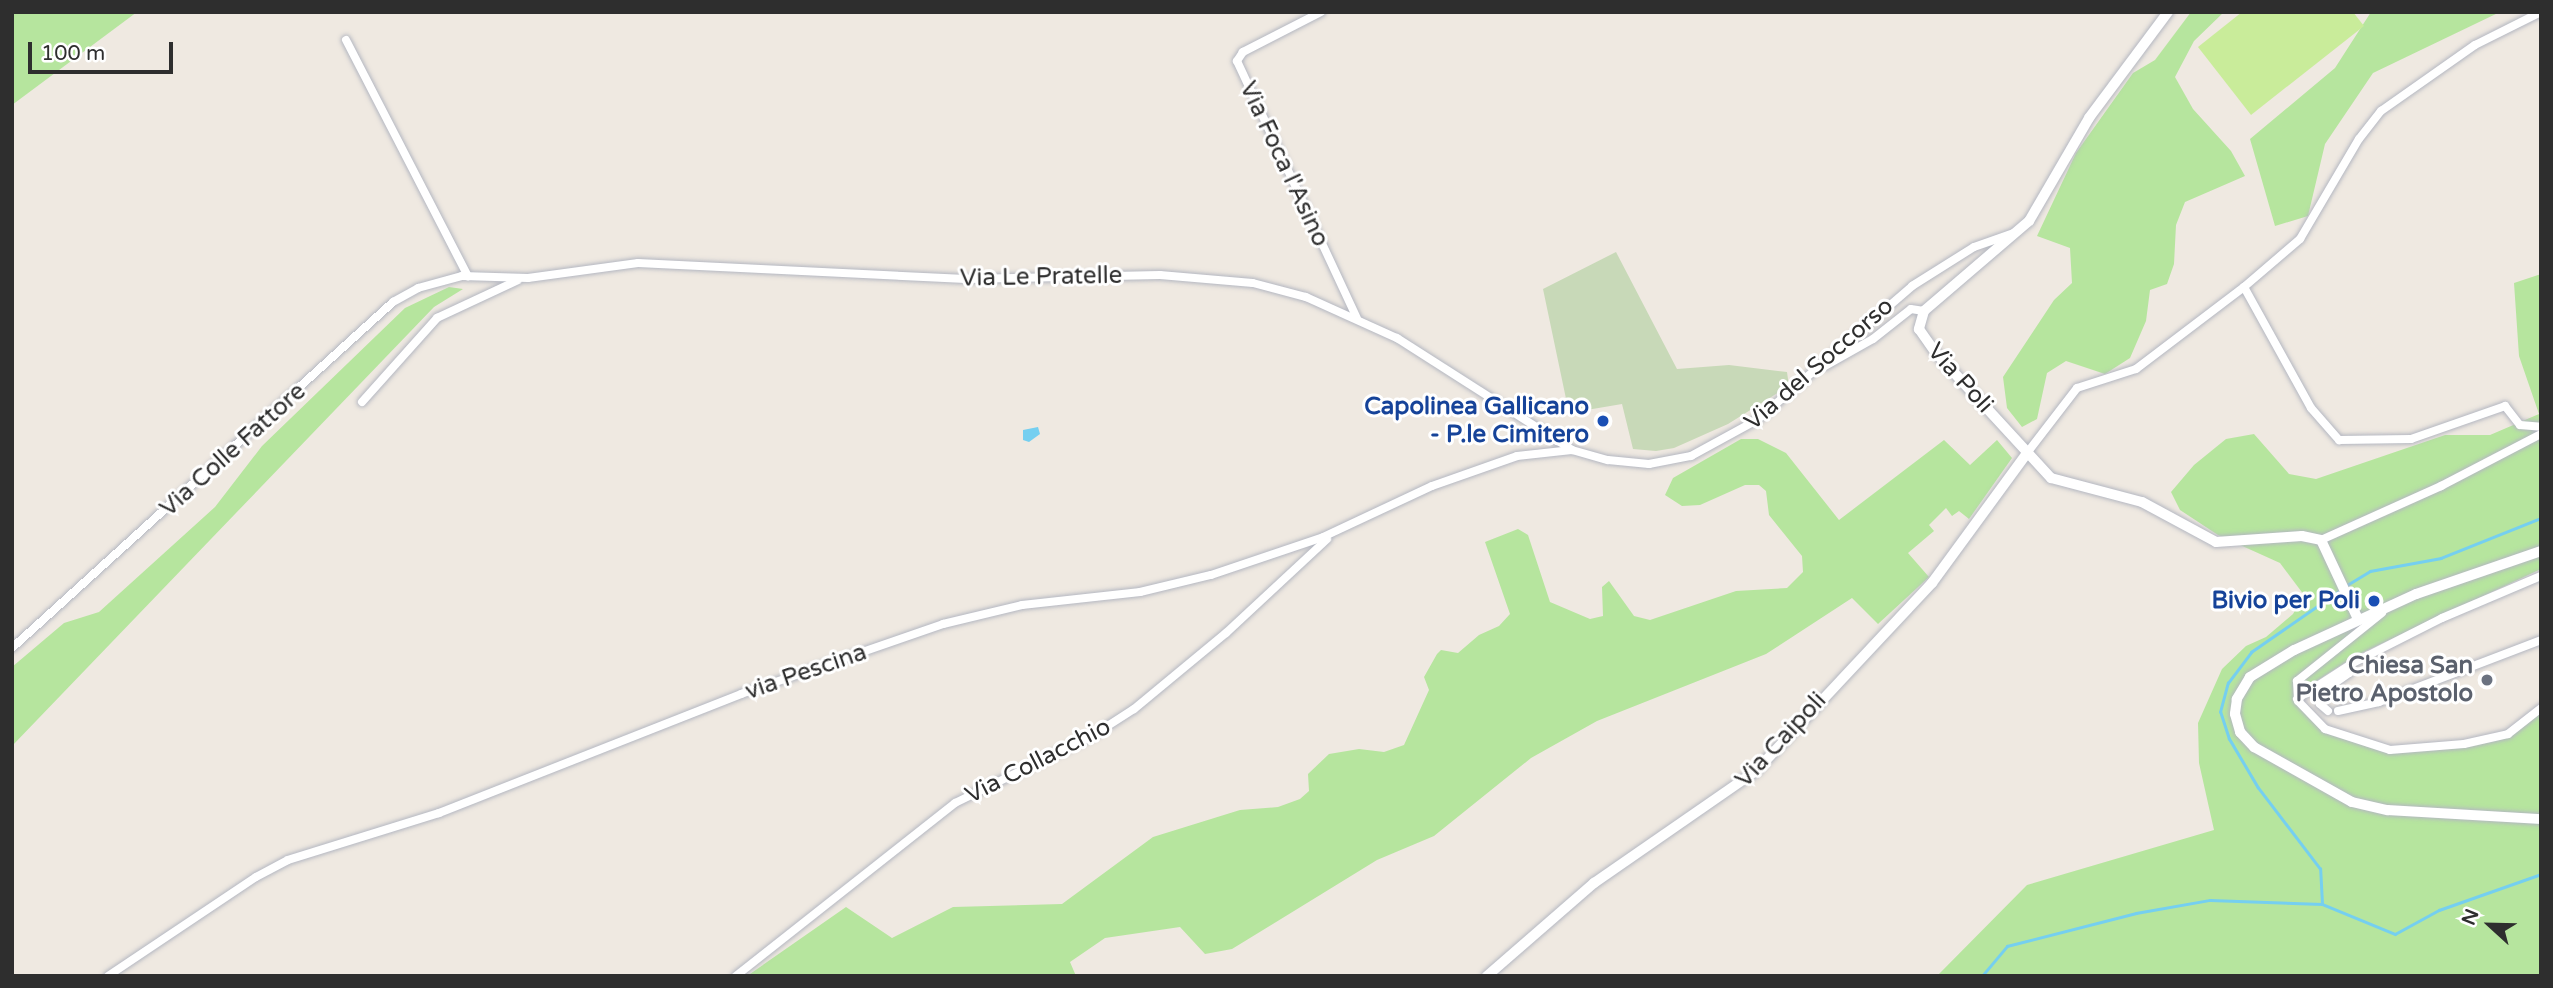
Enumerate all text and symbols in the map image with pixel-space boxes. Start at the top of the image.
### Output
scale bar [32,28,177,72]
text: 100 m [41,41,105,66]
street label: Via Foca l'Asino [1233,77,1335,251]
street label: Via Le Pratelle [960,261,1122,293]
street label: Via del Soccorso [1739,292,1899,436]
street label: Via Poli [1921,337,1999,419]
street label: Via Colle Fattore [154,377,312,523]
place label: Capolinea Gallicano - P.le Cimitero [1364,393,1589,449]
marker: Capolinea Gallicano - P.le Cimitero [1595,413,1611,429]
place label: Bivio per Poli [2212,587,2360,615]
marker: Bivio per Poli [2366,593,2382,609]
street label: via Pescina [742,638,870,706]
place label: Chiesa San Pietro Apostolo [2296,652,2473,708]
marker: Chiesa San Pietro Apostolo [2479,672,2495,688]
street label: Via Caipoli [1730,686,1832,794]
street label: Via Collacchio [961,712,1115,810]
north arrow [2455,890,2525,960]
text: N [2457,906,2484,928]

